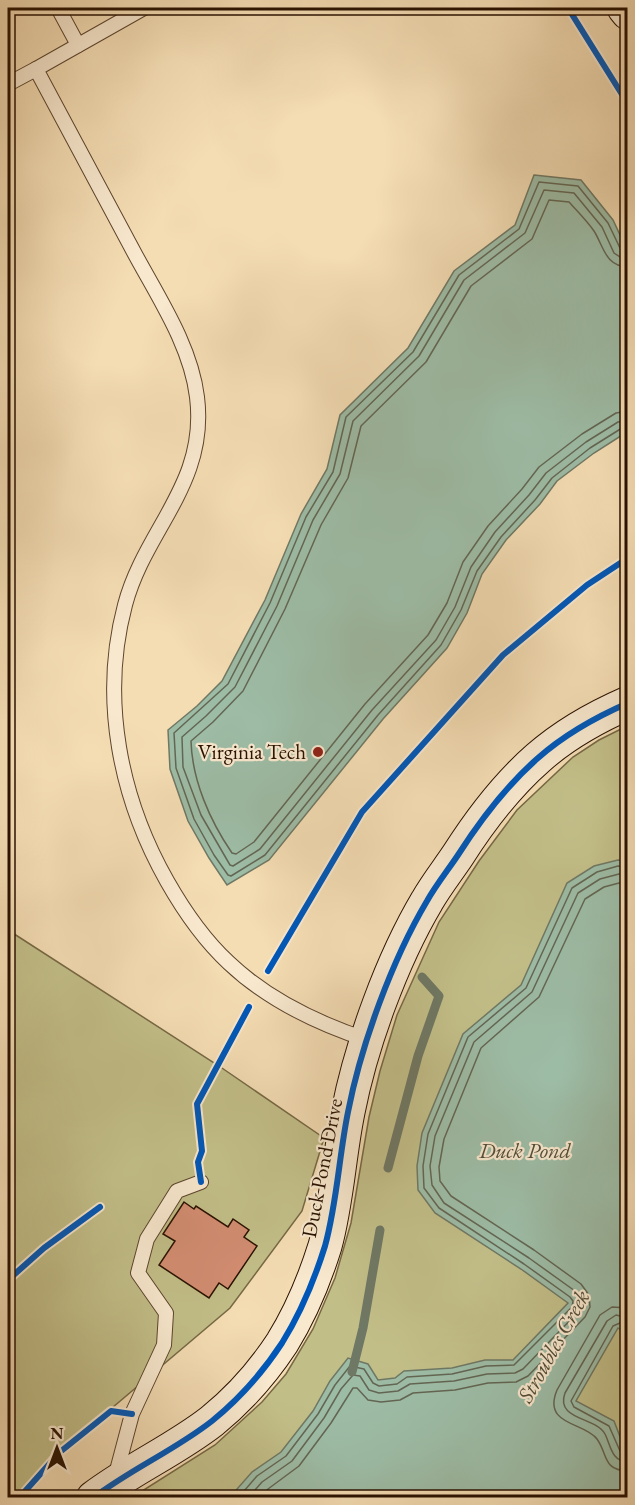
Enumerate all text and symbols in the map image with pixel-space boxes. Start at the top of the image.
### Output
place label: Virginia Tech [198,738,306,765]
marker: Virginia Tech [311,745,325,759]
street label: Duck Pond Drive [295,1096,348,1240]
water label: Duck Pond [478,1136,572,1165]
water label: Stroubles Creek [510,1285,596,1409]
north arrow [27,1418,87,1478]
text: N [51,1423,64,1444]

